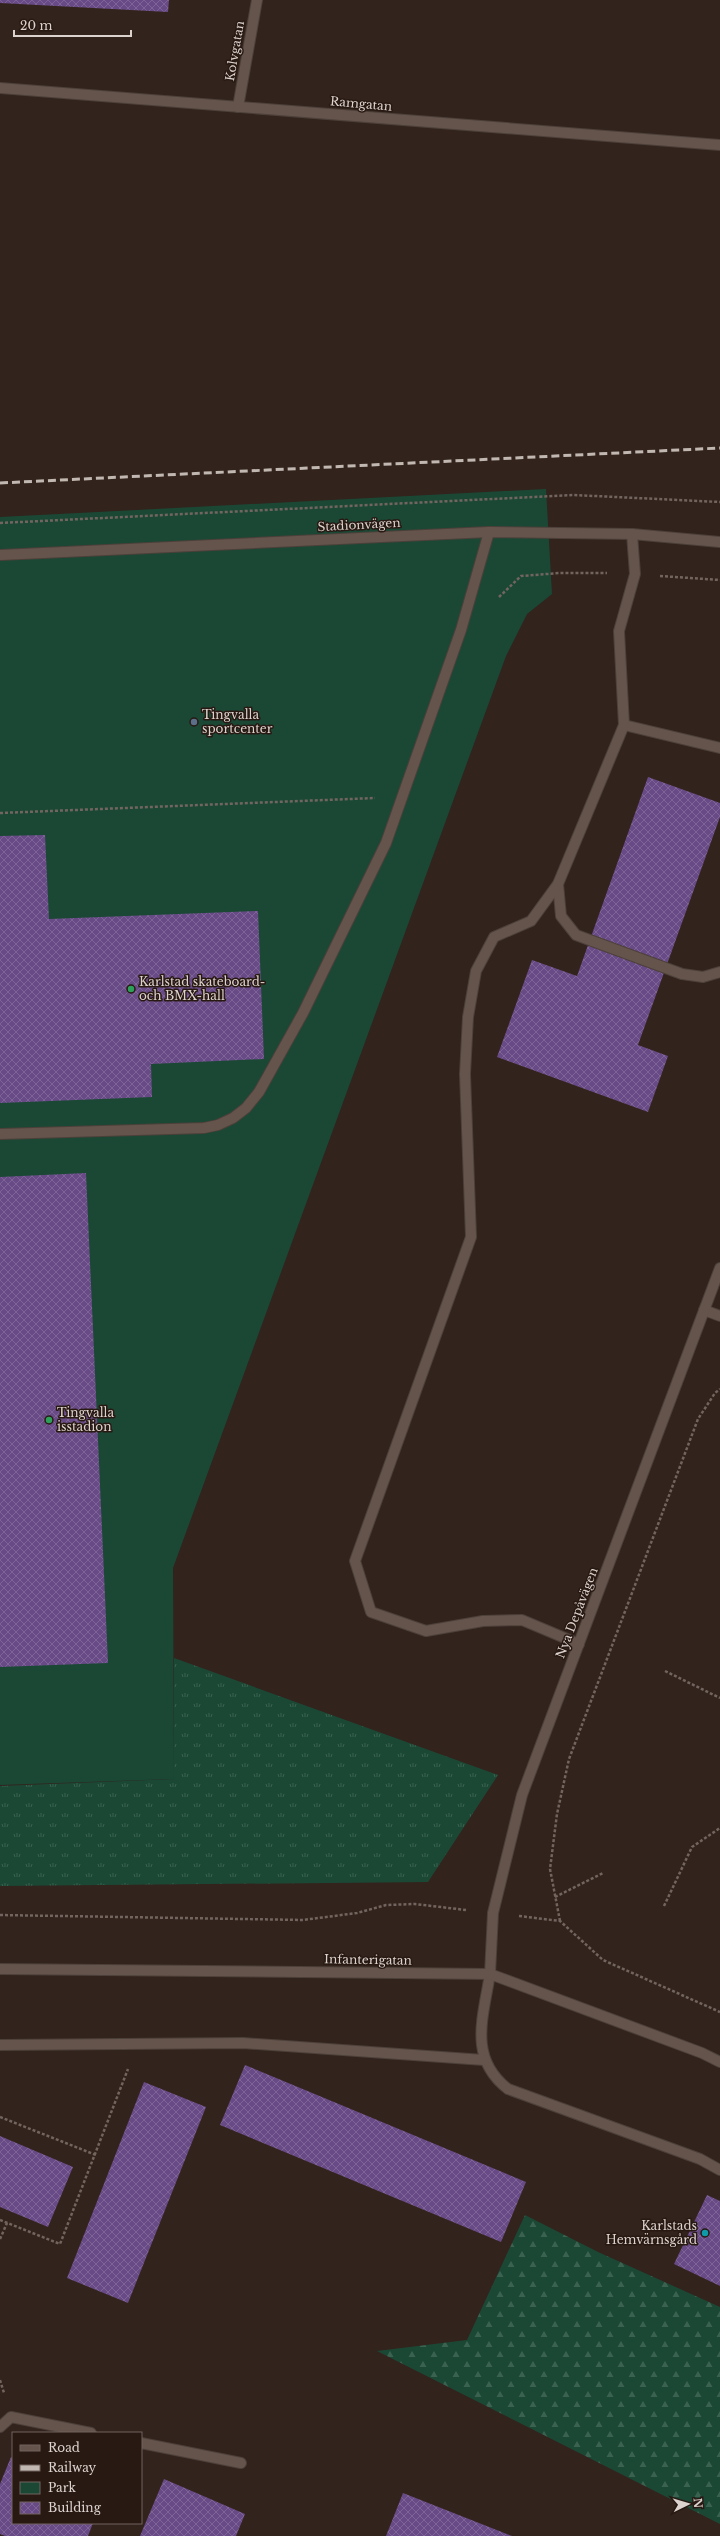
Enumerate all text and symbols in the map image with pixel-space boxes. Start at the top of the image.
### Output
scale bar [14,12,131,38]
text: 20 m [20,18,52,33]
street label: Kolvgatan [222,20,247,82]
street label: Ramgatan [329,93,393,114]
street label: Stadionvägen [317,515,401,534]
place label: Tingvalla sportcenter [202,707,273,736]
marker: Tingvalla sportcenter [189,717,199,727]
place label: Karlstad skateboard- och BMX-hall [139,974,265,1003]
marker: Karlstad skateboard- och BMX-hall [126,984,136,994]
place label: Tingvalla isstadion [57,1405,114,1434]
marker: Tingvalla isstadion [44,1415,54,1425]
street label: Nya Depåvägen [552,1565,601,1660]
street label: Infanterigatan [324,1951,412,1968]
place label: Karlstads Hemvärnsgård [606,2218,697,2247]
marker: Karlstads Hemvärnsgård [700,2228,710,2238]
legend [12,2432,142,2524]
text: Road [48,2440,80,2455]
text: Railway [48,2460,97,2475]
text: Park [48,2480,76,2495]
north arrow [668,2484,708,2524]
text: N [691,2497,705,2510]
text: Building [48,2500,102,2515]

